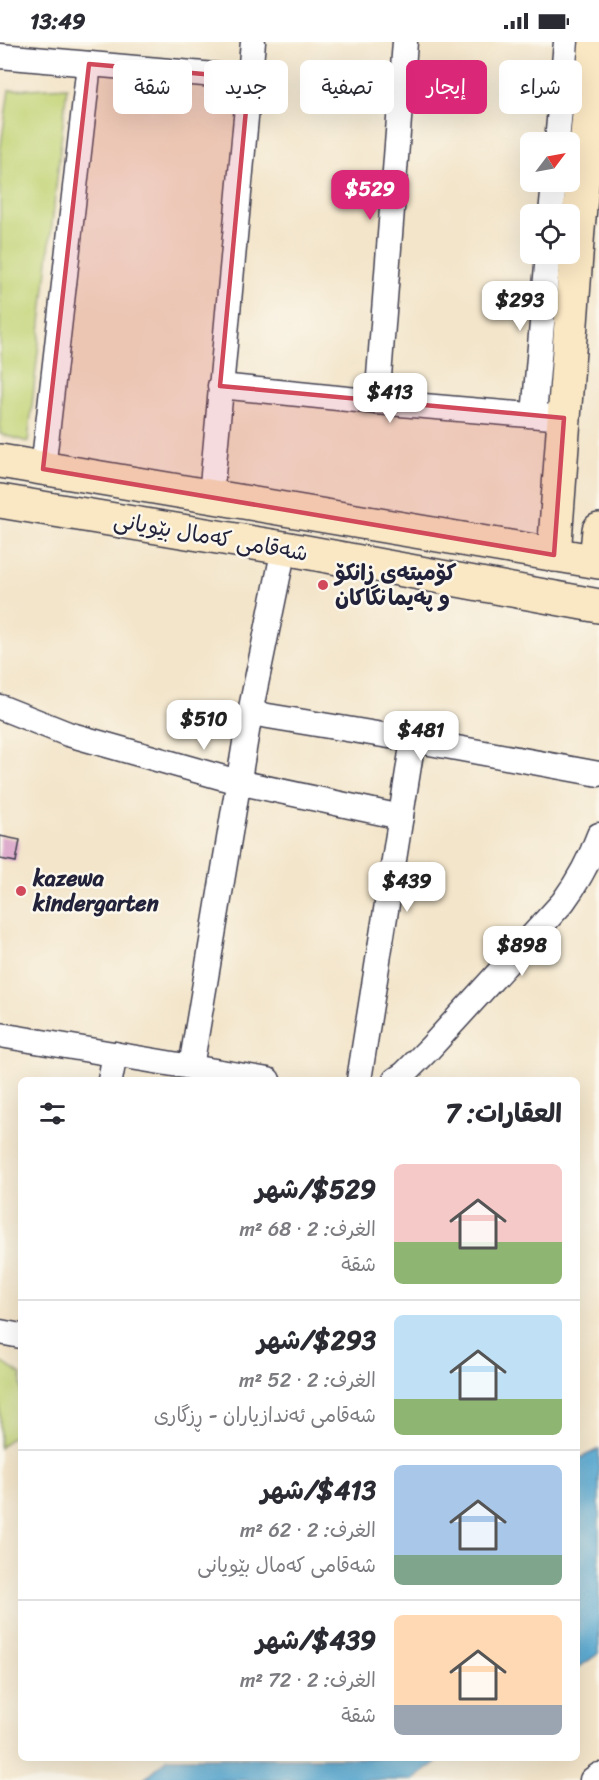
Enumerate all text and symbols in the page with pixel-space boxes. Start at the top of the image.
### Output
text: 13:49 [30,2,85,41]
chip: شقة [113,60,192,114]
chip: جديد [204,60,288,114]
chip: تصفية [300,60,394,114]
chip: إيجار [406,60,487,114]
chip: شراء [499,60,582,114]
north arrow [520,132,580,192]
map controls [520,132,580,264]
pin: $529 [334,170,406,221]
text: $529 [345,172,395,207]
button: locate [520,204,580,264]
pin: $293 [484,281,556,332]
text: $293 [496,283,544,318]
pin: $413 [354,373,426,424]
text: $413 [367,375,413,410]
street label: شەقامی کەمال بێویانی [111,500,311,573]
place label: کۆمیتەی زانکۆ و پەیمانگاکان [333,553,457,617]
marker: کۆمیتەی زانکۆ و پەیمانگاکان [316,578,330,592]
pin: $510 [168,700,240,751]
text: $510 [181,702,227,737]
pin: $481 [385,711,457,762]
text: $481 [398,713,444,748]
place label: kazewa kindergarten [32,859,159,923]
pin: $439 [371,862,443,913]
text: $439 [382,864,432,899]
marker: kazewa kindergarten [14,884,28,898]
pin: $898 [486,926,558,977]
text: $898 [497,928,547,963]
text: العقارات: 7 [445,1090,562,1136]
icon: filters [36,1097,69,1130]
text: $529/شهر [256,1166,376,1212]
icon: home [442,1188,514,1260]
text: الغرف: 2 · 68 m² [239,1212,376,1247]
text: شقة [341,1247,376,1282]
text: $293/شهر [257,1317,376,1363]
icon: home [442,1339,514,1411]
text: الغرف: 2 · 52 m² [239,1363,376,1398]
text: شەقامی ئەندازیاران - ڕزگاری [154,1398,376,1433]
text: $413/شهر [261,1467,376,1513]
icon: home [442,1489,514,1561]
text: الغرف: 2 · 62 m² [240,1513,376,1548]
text: شەقامی کەمال بێویانی [197,1548,376,1583]
text: $439/شهر [256,1617,376,1663]
icon: home [442,1639,514,1711]
text: الغرف: 2 · 72 m² [240,1663,376,1698]
text: شقة [341,1698,376,1733]

